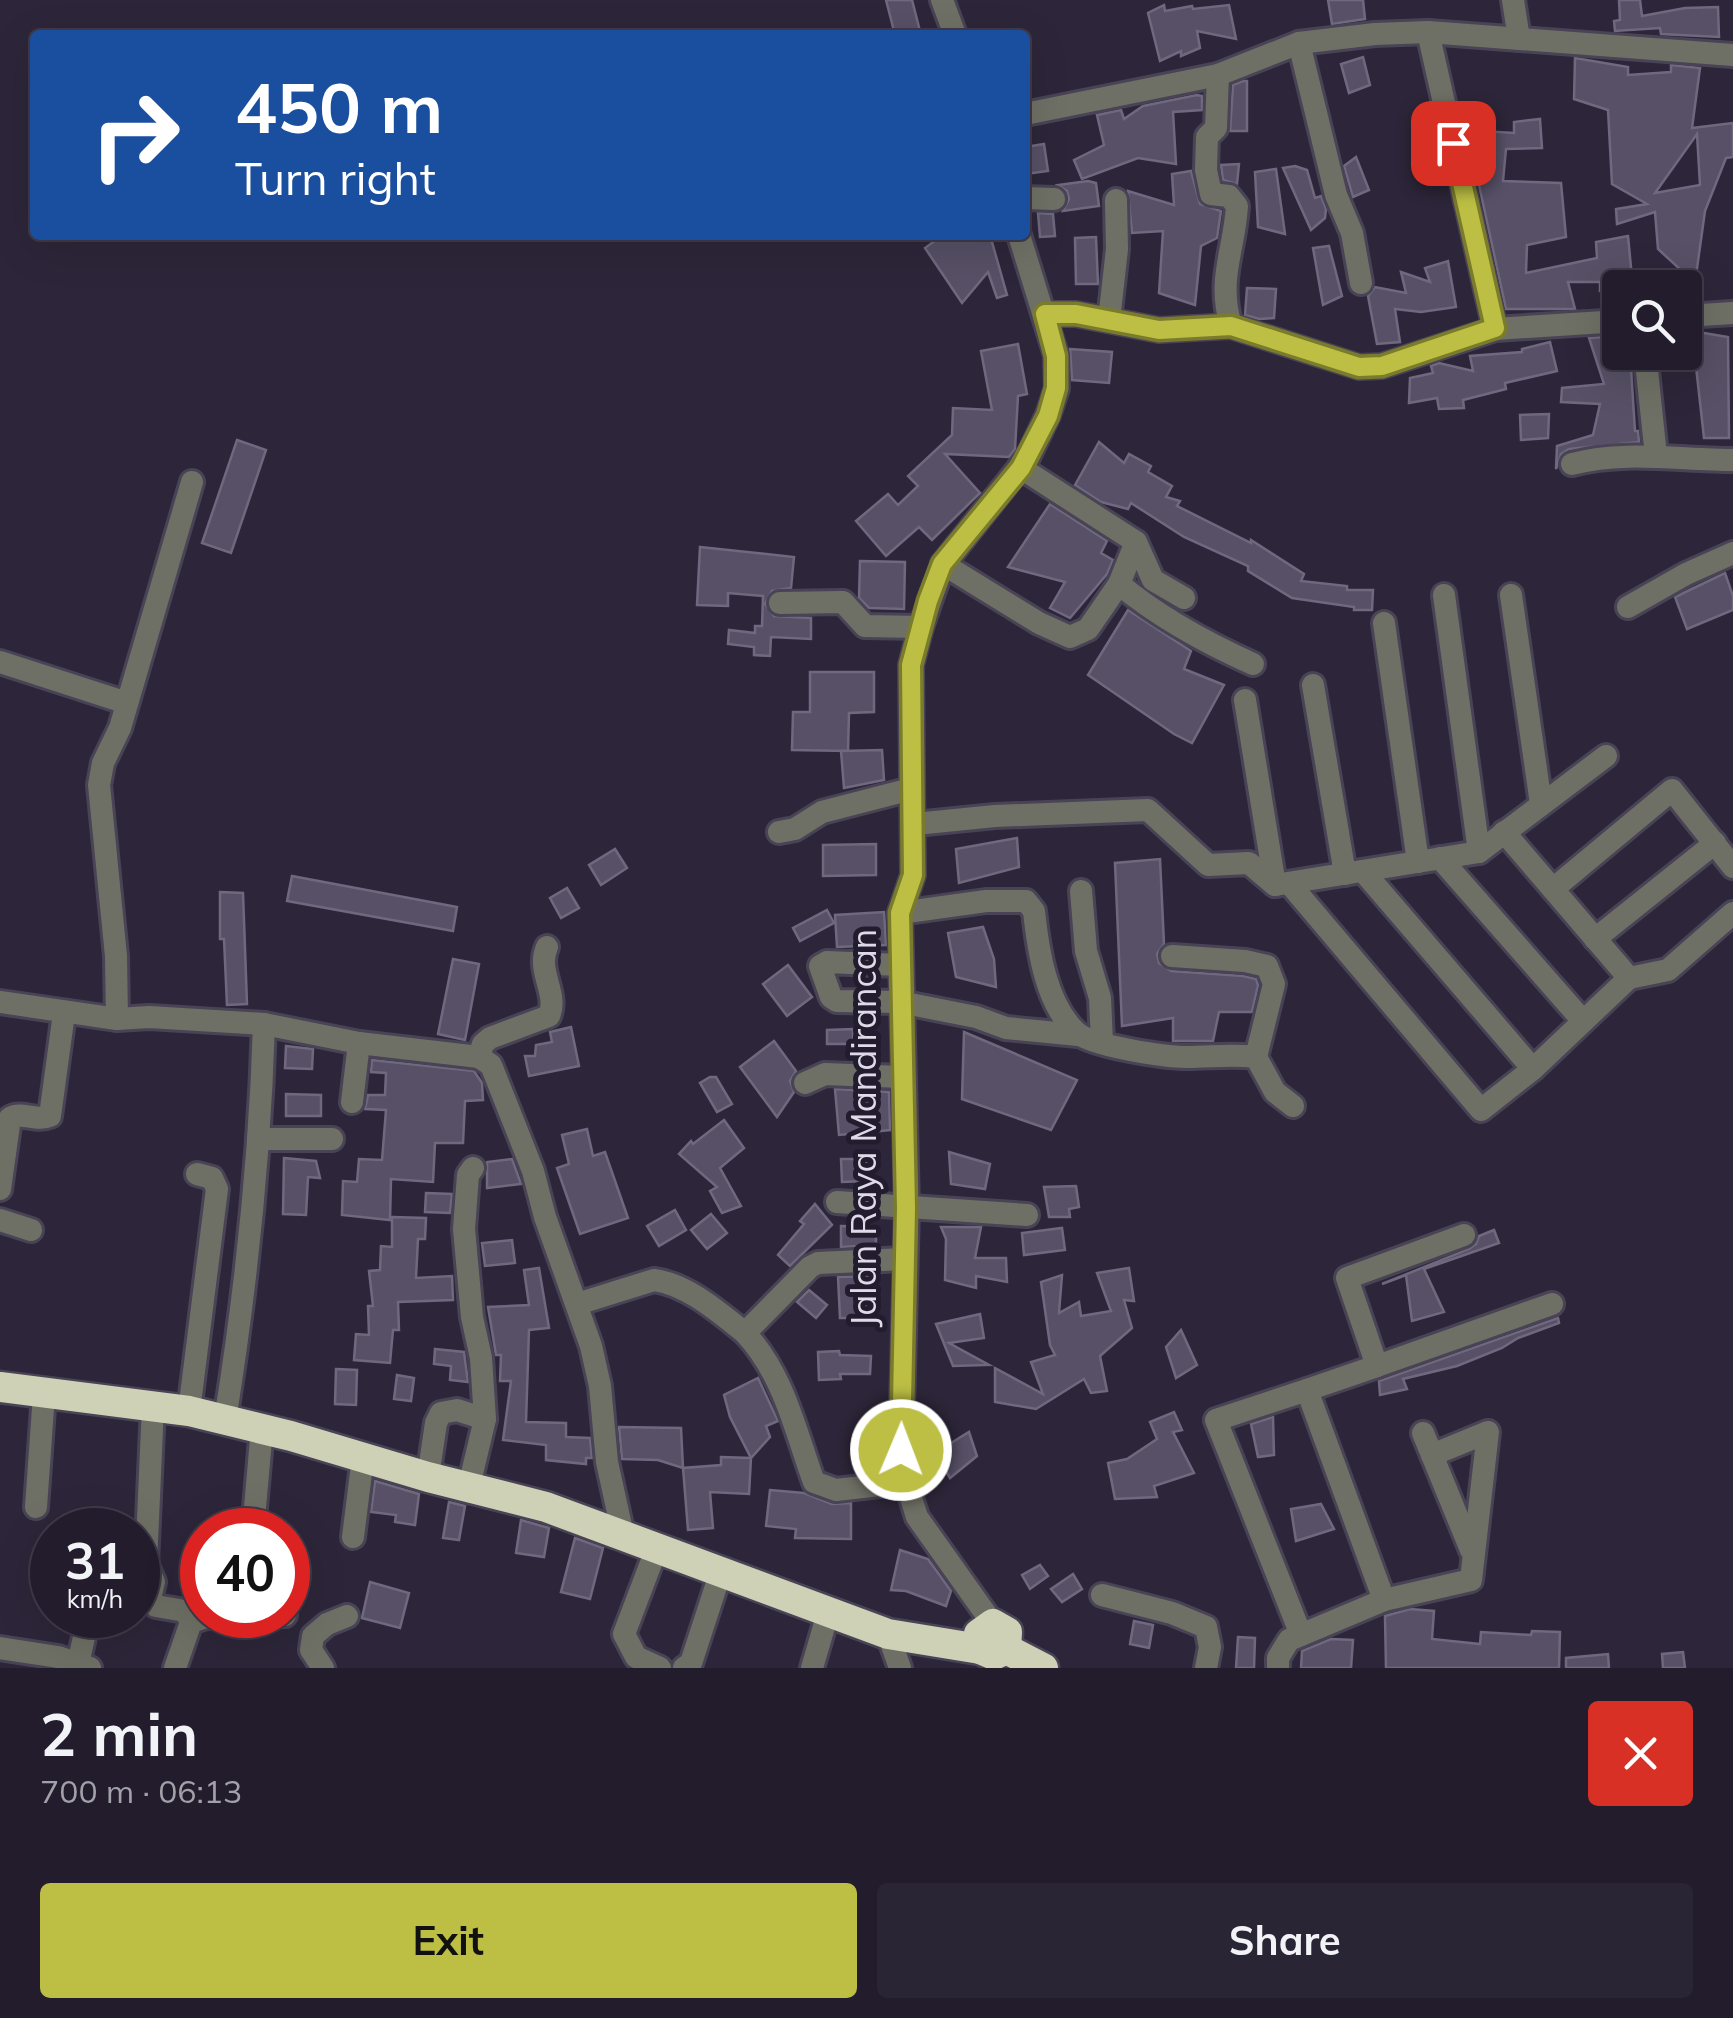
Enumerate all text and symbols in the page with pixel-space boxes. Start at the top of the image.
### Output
text: 450 m [235,63,443,151]
icon: right [70,70,200,200]
pin [1411,101,1496,186]
icon: arrive [1426,116,1481,171]
text: Turn right [235,150,436,206]
map controls [1602,270,1702,370]
button: search [1602,270,1702,370]
street label: Jalan Raya Mandirancan [841,929,885,1327]
position arrow [849,1398,953,1502]
speed limit sign: 40 [180,1508,310,1638]
text: 31 [65,1529,125,1592]
text: km/h [67,1583,123,1614]
text: 2 min [40,1696,198,1771]
button: close [1588,1701,1693,1806]
text: 700 m · 06:13 [40,1771,242,1811]
button: Exit [40,1883,857,1998]
button: Share [877,1883,1693,1998]

